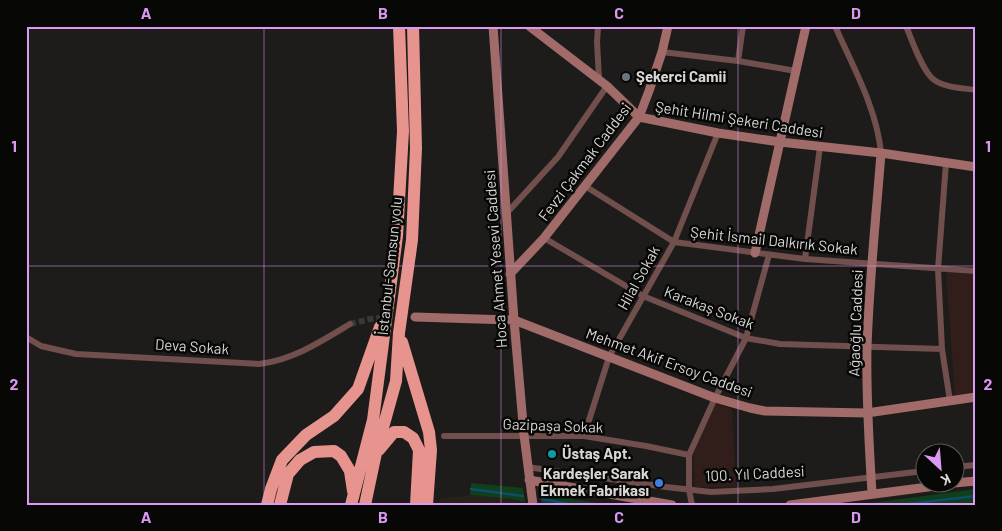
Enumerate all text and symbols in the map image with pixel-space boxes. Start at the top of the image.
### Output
text: A [141,3,152,22]
text: B [378,3,388,22]
text: C [614,3,624,22]
text: D [851,3,861,22]
place label: Şekerci Camii [636,67,726,85]
marker: Şekerci Camii [620,71,632,83]
street label: Şehit Hilmi Şekeri Caddesi [654,97,824,141]
street label: Fevzi Çakmak Caddesi [534,99,634,224]
text: 1 [11,136,17,155]
text: 1 [985,136,991,155]
street label: Hoca Ahmet Yesevi Caddesi [480,169,510,349]
street label: İstanbul-Samsun yolu [373,196,405,336]
street label: Şehit İsmail Dalkırık Sokak [690,222,859,258]
street label: Hilal Sokak [613,242,663,313]
street label: Ağaoğlu Caddesi [844,269,866,377]
street label: Karakaş Sokak [662,282,757,333]
street label: Mehmet Akif Ersoy Caddesi [584,324,755,401]
street label: Deva Sokak [154,334,230,358]
text: 2 [10,374,19,393]
text: 2 [984,374,993,393]
street label: Gazipaşa Sokak [502,414,604,436]
place label: Üstaş Apt. [562,444,631,462]
north arrow [914,444,964,494]
marker: Üstaş Apt. [546,448,558,460]
street label: 100. Yıl Caddesi [705,461,805,485]
place label: Kardeşler Sarak Ekmek Fabrikası [540,464,649,499]
text: K [938,471,954,490]
marker: Kardeşler Sarak Ekmek Fabrikası [653,477,665,489]
text: A [141,507,152,526]
text: B [378,507,388,526]
text: C [614,507,624,526]
text: D [851,507,861,526]

